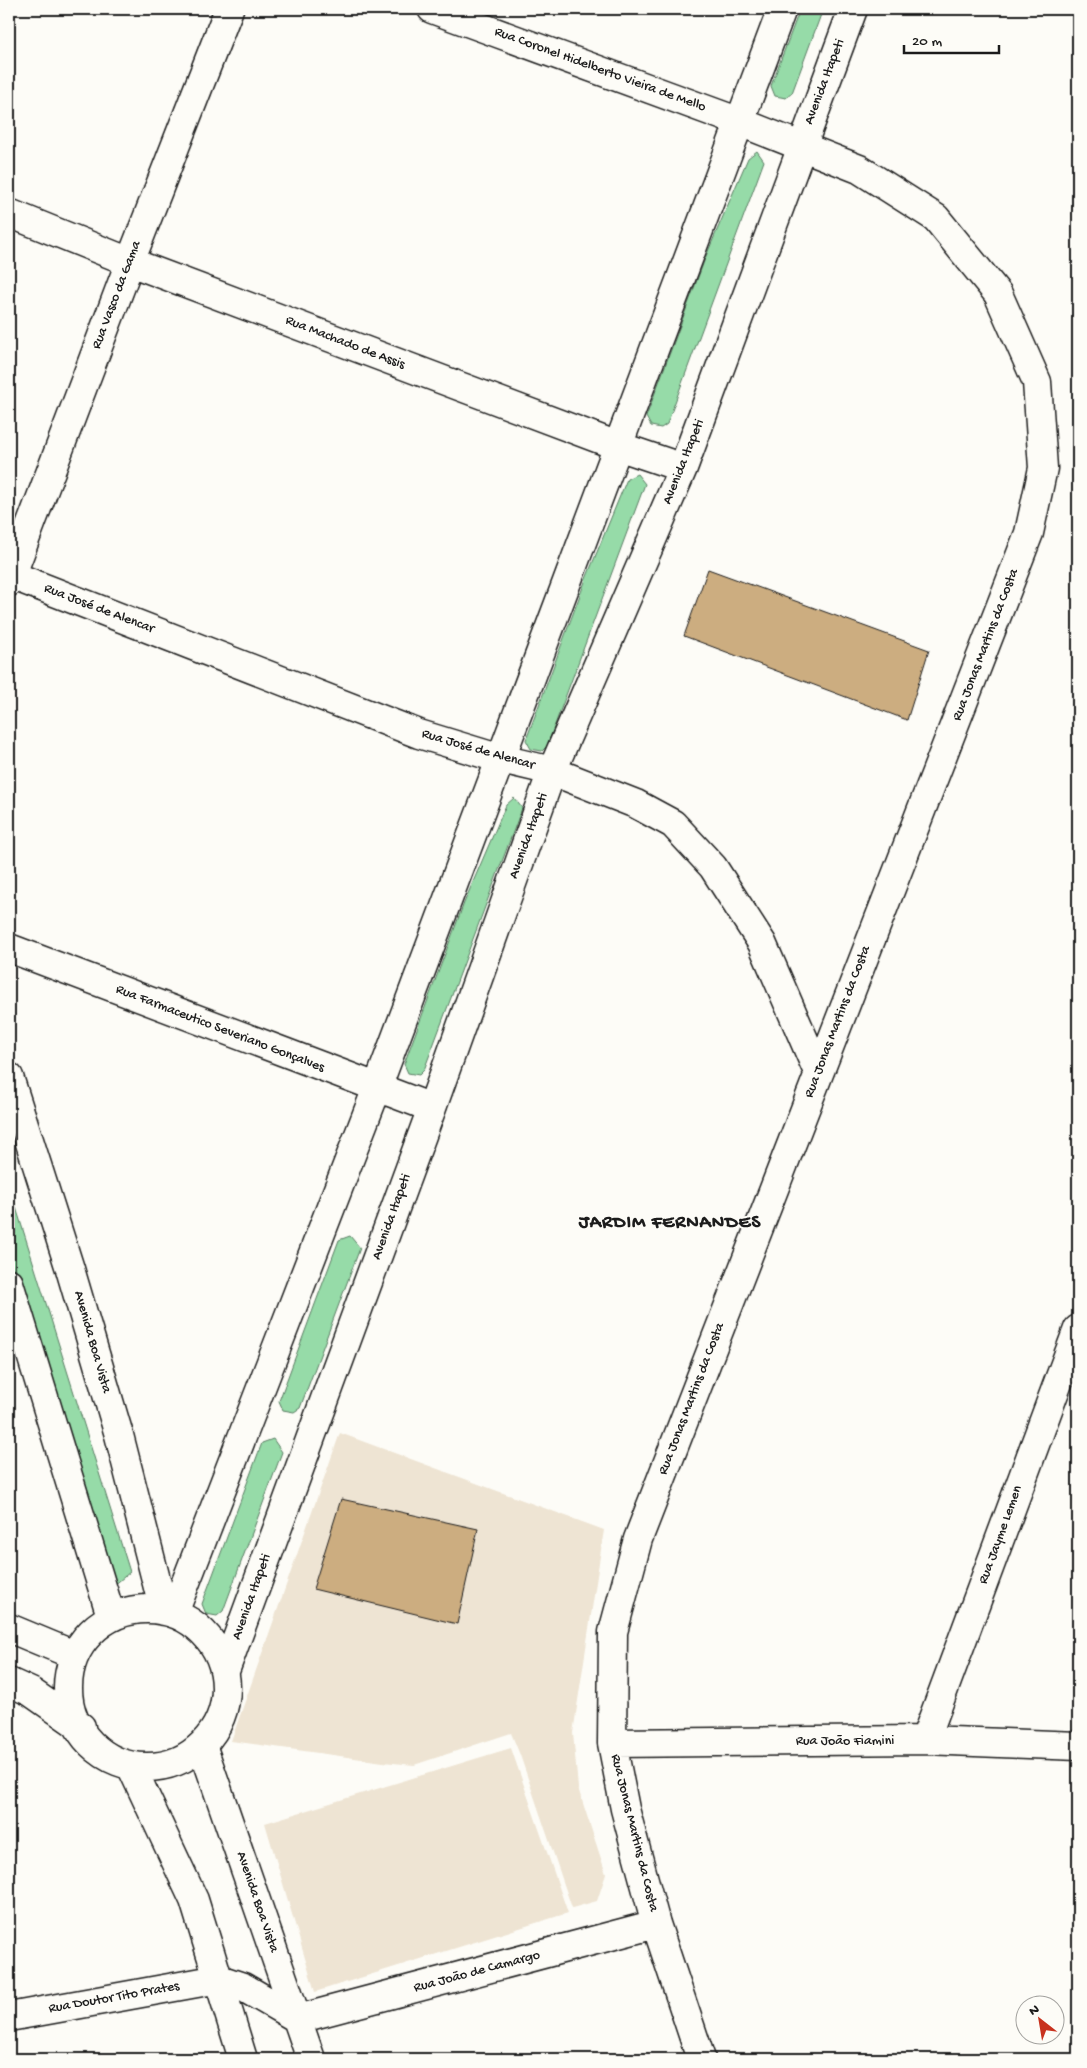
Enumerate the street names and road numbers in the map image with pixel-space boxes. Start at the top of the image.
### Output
street label: Rua Coronel Hidelberto Vieira de Mello [492,24,708,116]
street label: Avenida Itapeti [801,37,849,127]
street label: Rua Vasco da Gama [89,237,146,352]
street label: Rua Machado de Assis [283,312,408,374]
street label: Avenida Itapeti [659,417,709,507]
street label: Rua Jonas Martins da Costa [949,565,1023,724]
street label: Rua José de Alencar [41,580,158,638]
street label: Rua José de Alencar [420,726,537,775]
street label: Avenida Itapeti [506,791,552,881]
street label: Rua Jonas Martins da Costa [801,942,875,1101]
street label: Rua Farmaceutico Severiano Gonçalves [113,981,328,1077]
street label: Avenida Itapeti [369,1172,415,1262]
street label: Avenida Boa Vista [69,1289,115,1396]
street label: Rua Jonas Martins da Costa [655,1319,729,1478]
street label: Rua Jayme Lemen [975,1483,1027,1587]
street label: Avenida Itapeti [229,1552,275,1642]
street label: Rua João Fiamini [796,1733,894,1750]
street label: Rua Jonas Martins da Costa [606,1753,662,1915]
street label: Avenida Boa Vista [232,1849,283,1956]
street label: Rua João de Camargo [412,1947,542,1997]
street label: Rua Doutor Tito Prates [47,1978,182,2018]

